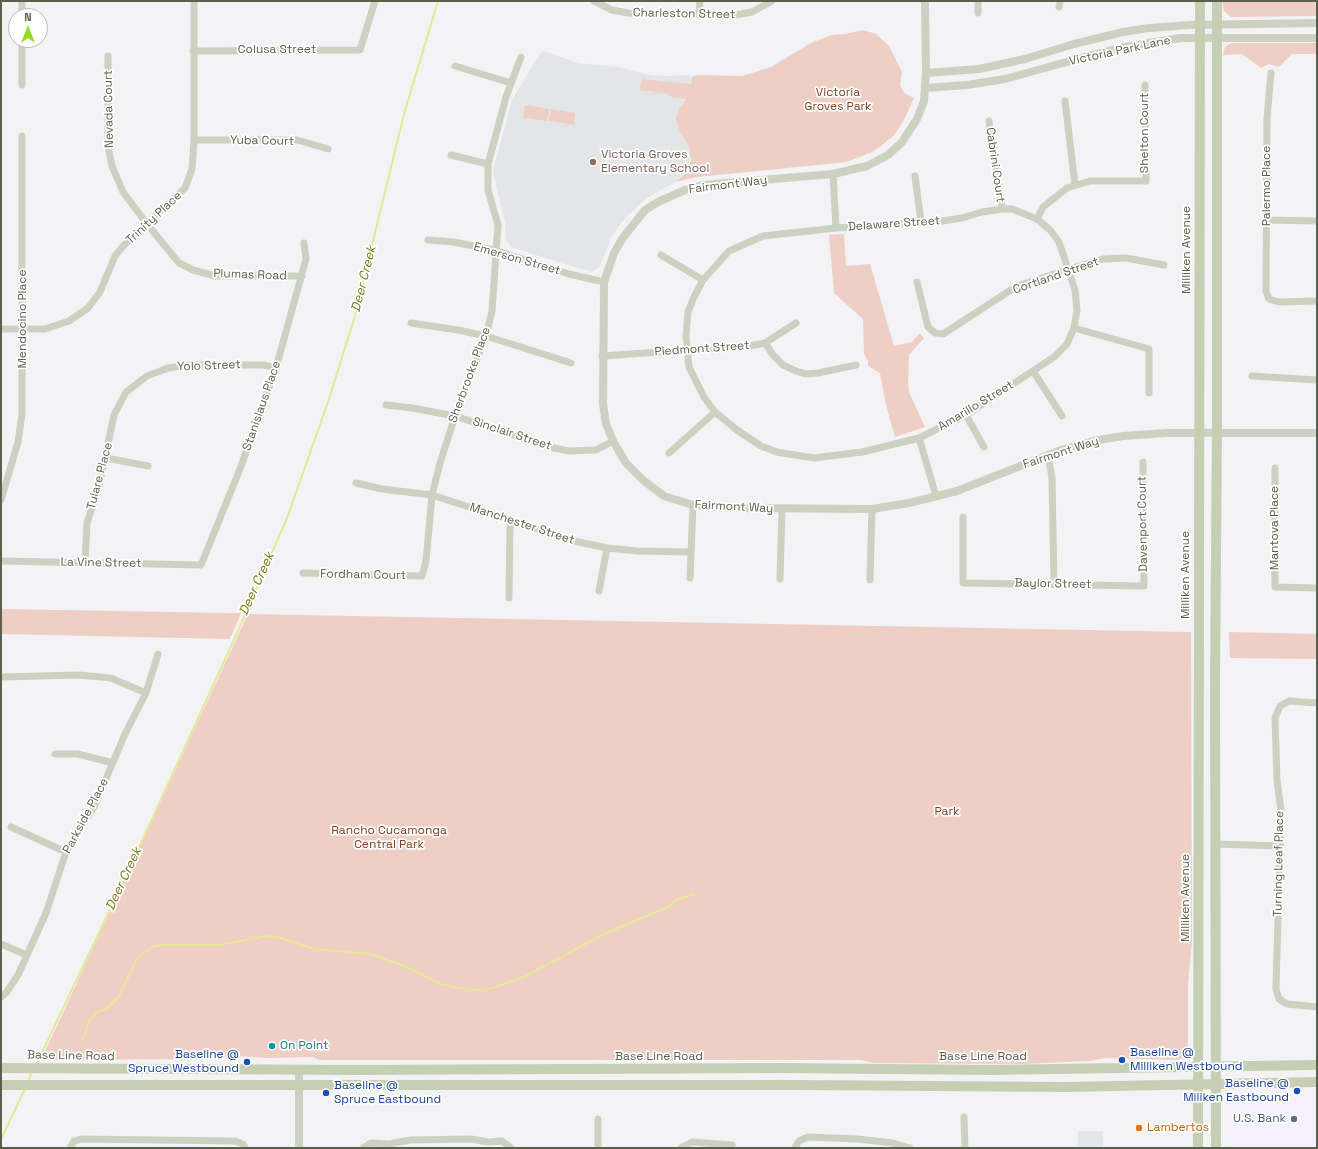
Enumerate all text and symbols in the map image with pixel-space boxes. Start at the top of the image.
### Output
street label: Charleston Street [633,6,735,22]
north arrow [8,8,48,48]
text: N [24,10,32,24]
street label: Victoria Park Lane [1068,33,1172,69]
street label: Colusa Street [238,43,316,57]
street label: Nevada Court [101,70,117,148]
park label: Victoria Groves Park [804,86,872,114]
street label: Shelton Court [1138,93,1152,173]
street label: Cabrini Court [983,127,1007,203]
street label: Yuba Court [230,133,294,149]
street label: Palermo Place [1260,146,1274,226]
place label: Victoria Groves Elementary School [601,148,709,176]
marker: Victoria Groves Elementary School [588,157,598,167]
street label: Fairmont Way [688,173,768,197]
street label: Trinity Place [123,189,185,247]
street label: Milliken Avenue [1180,206,1194,294]
street label: Delaware Street [847,214,941,234]
street label: Emerson Street [472,240,562,278]
water label: Deer Creek [348,244,380,314]
street label: Cortland Street [1011,255,1101,297]
street label: Plumas Road [213,267,287,283]
street label: Mendocino Place [16,269,30,369]
street label: Sherbrooke Place [446,325,494,425]
street label: Piedmont Street [654,338,750,360]
street label: Yolo Street [177,358,241,374]
street label: Stanislaus Place [240,359,284,453]
street label: Amarillo Street [936,378,1016,434]
street label: Sinclair Street [471,414,553,454]
street label: Fairmont Way [1021,434,1101,472]
street label: Tulare Place [84,441,116,511]
street label: Davenport Court [1135,476,1151,572]
street label: Mantova Place [1268,486,1282,570]
street label: Fairmont Way [694,498,774,516]
street label: Manchester Street [468,500,576,548]
street label: Milliken Avenue [1179,531,1193,619]
water label: Deer Creek [236,550,278,618]
street label: La Vine Street [60,555,142,571]
street label: Fordham Court [320,567,406,583]
street label: Baylor Street [1015,576,1091,592]
street label: Parkside Place [60,776,112,856]
park label: Park [935,805,959,819]
street label: Turning Leaf Place [1271,811,1287,917]
park label: Rancho Cucamonga Central Park [331,824,447,852]
water label: Deer Creek [103,845,145,913]
street label: Milliken Avenue [1179,854,1193,942]
place label: On Point [280,1039,329,1053]
marker: On Point [267,1041,277,1051]
place label: Baseline @ Milliken Westbound [1130,1046,1243,1074]
street label: Base Line Road [27,1048,115,1064]
place label: Baseline @ Spruce Westbound [128,1048,239,1076]
street label: Base Line Road [615,1050,703,1064]
street label: Base Line Road [939,1050,1027,1064]
marker: Baseline @ Milliken Westbound [1117,1055,1127,1065]
marker: Baseline @ Spruce Westbound [242,1057,252,1067]
place label: Baseline @ Miliken Eastbound [1183,1077,1289,1105]
place label: Baseline @ Spruce Eastbound [334,1079,441,1107]
marker: Baseline @ Miliken Eastbound [1292,1086,1302,1096]
marker: Baseline @ Spruce Eastbound [321,1088,331,1098]
place label: U.S. Bank [1233,1112,1286,1126]
marker: U.S. Bank [1289,1114,1299,1124]
place label: Lambertos [1147,1121,1209,1135]
marker: Lambertos [1134,1123,1144,1133]

